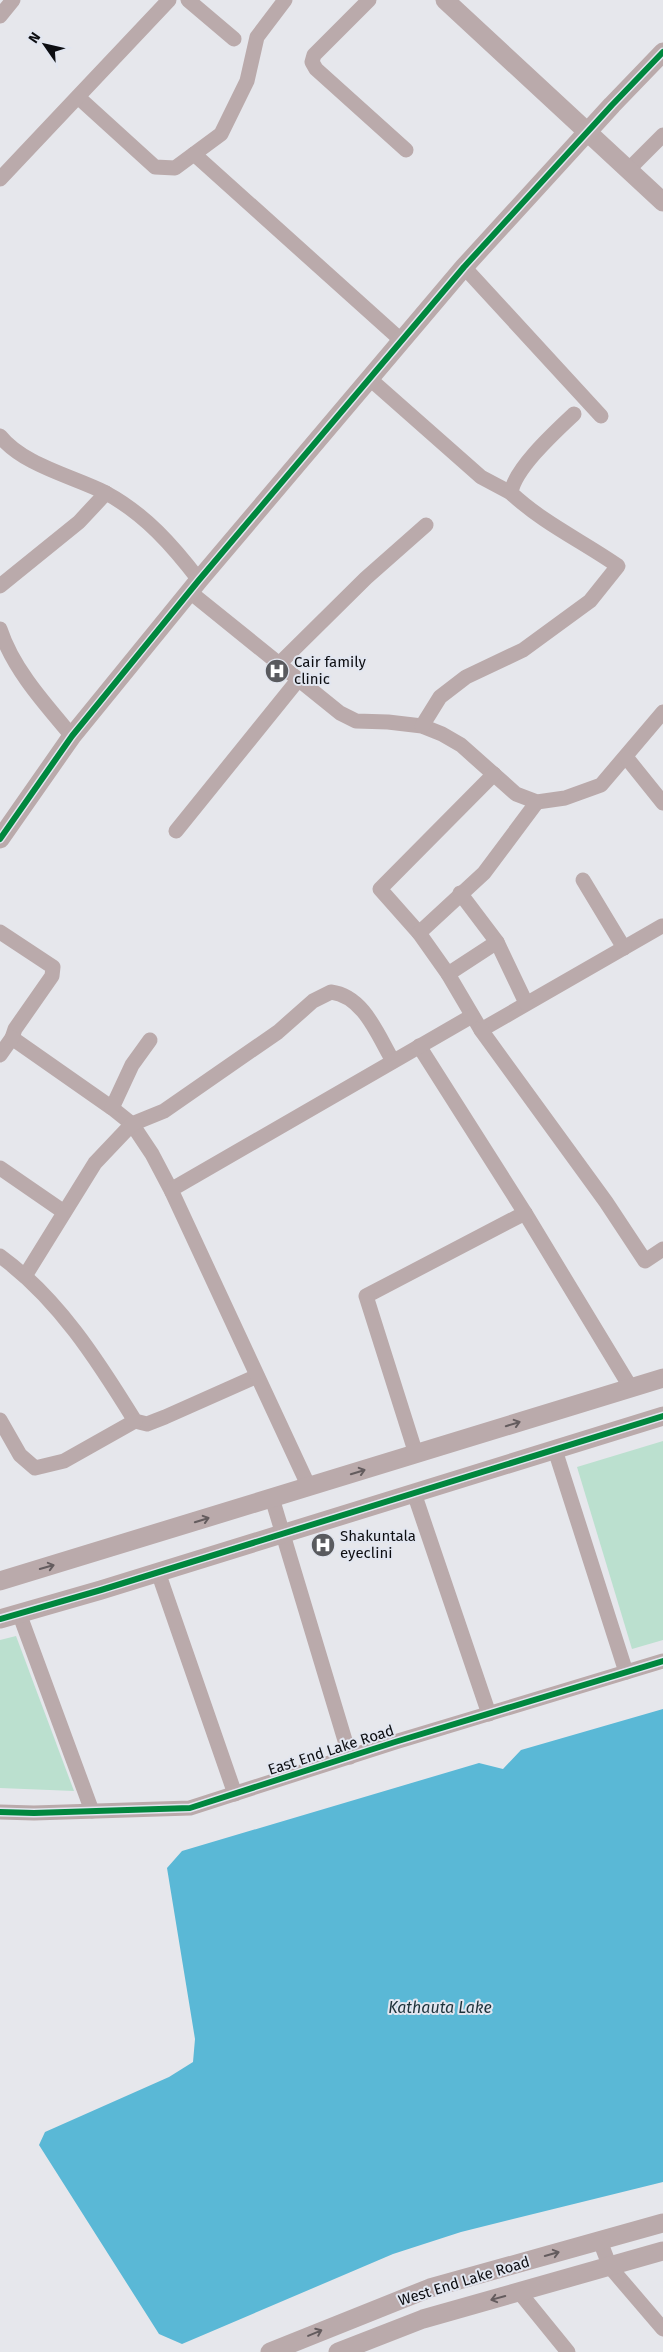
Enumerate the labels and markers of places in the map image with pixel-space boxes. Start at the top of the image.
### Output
place label: Cair family clinic [294,653,367,688]
hospital icon: Cair family clinic [264,658,290,684]
place label: Shakuntala eyeclini [340,1527,416,1562]
hospital icon: Shakuntala eyeclini [310,1532,336,1558]

